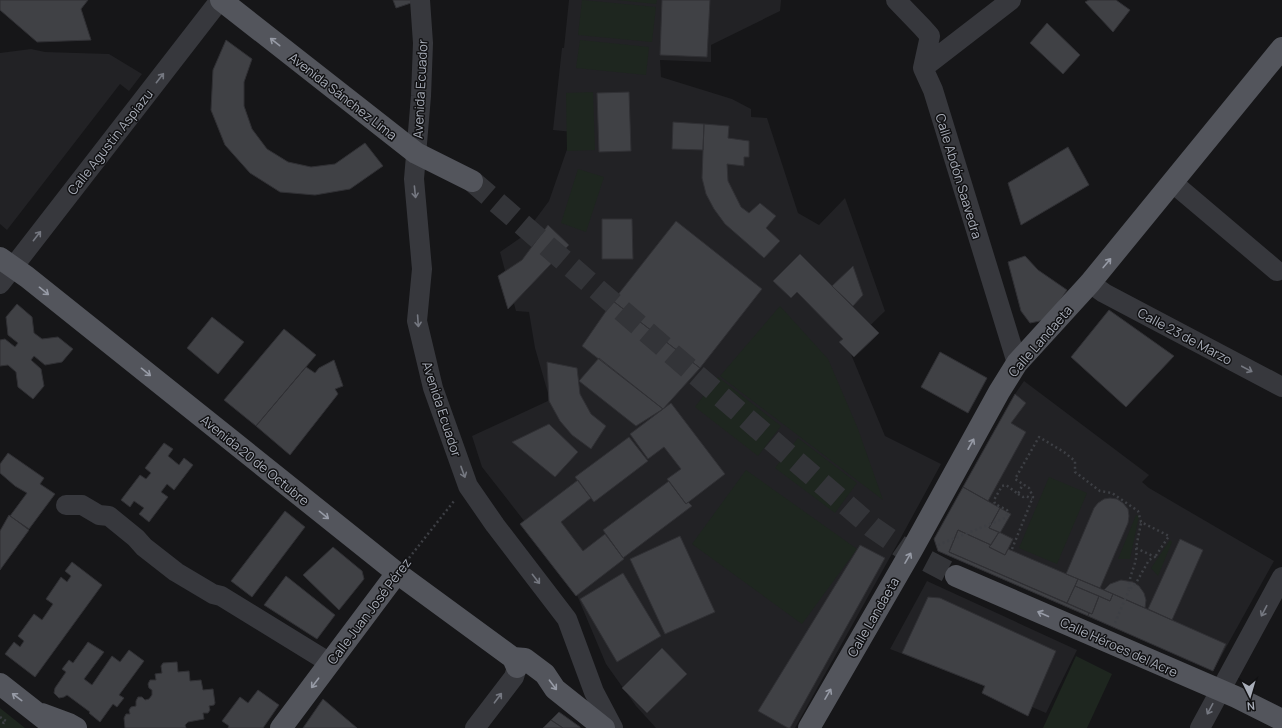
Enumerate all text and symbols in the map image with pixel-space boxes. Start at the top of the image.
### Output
one-way arrow [270,38,281,47]
street label: Avenida Ecuador [408,39,432,139]
street label: Avenida Sánchez Lima [285,48,401,144]
one-way arrow [156,73,164,84]
street label: Calle Agustín Aspiazu [63,85,157,199]
street label: Calle Abdón Saavedra [931,111,987,241]
one-way arrow [411,185,419,198]
one-way arrow [33,231,42,242]
one-way arrow [1102,257,1111,268]
one-way arrow [39,287,50,296]
street label: Calle Landaeta [1004,301,1076,381]
street label: Calle 23 de Marzo [1135,303,1236,369]
one-way arrow [415,314,422,327]
street label: Avenida Ecuador [418,359,466,459]
one-way arrow [1240,366,1252,373]
one-way arrow [140,368,151,377]
street label: Avenida 20 de Octubre [197,411,313,510]
one-way arrow [967,438,975,450]
one-way arrow [460,465,468,477]
one-way arrow [319,510,330,519]
one-way arrow [904,552,912,564]
street label: Calle Juan José Pérez [323,554,415,668]
one-way arrow [532,573,540,584]
street label: Calle Landaeta [843,574,903,660]
one-way arrow [1259,605,1267,617]
one-way arrow [1038,610,1050,617]
street label: Calle Héroes del Acre [1057,613,1181,681]
north arrow [1230,676,1270,716]
one-way arrow [311,677,319,688]
one-way arrow [549,680,557,691]
one-way arrow [824,689,832,700]
one-way arrow [12,693,23,701]
one-way arrow [493,693,502,704]
text: N [1246,699,1256,714]
one-way arrow [1206,703,1213,715]

